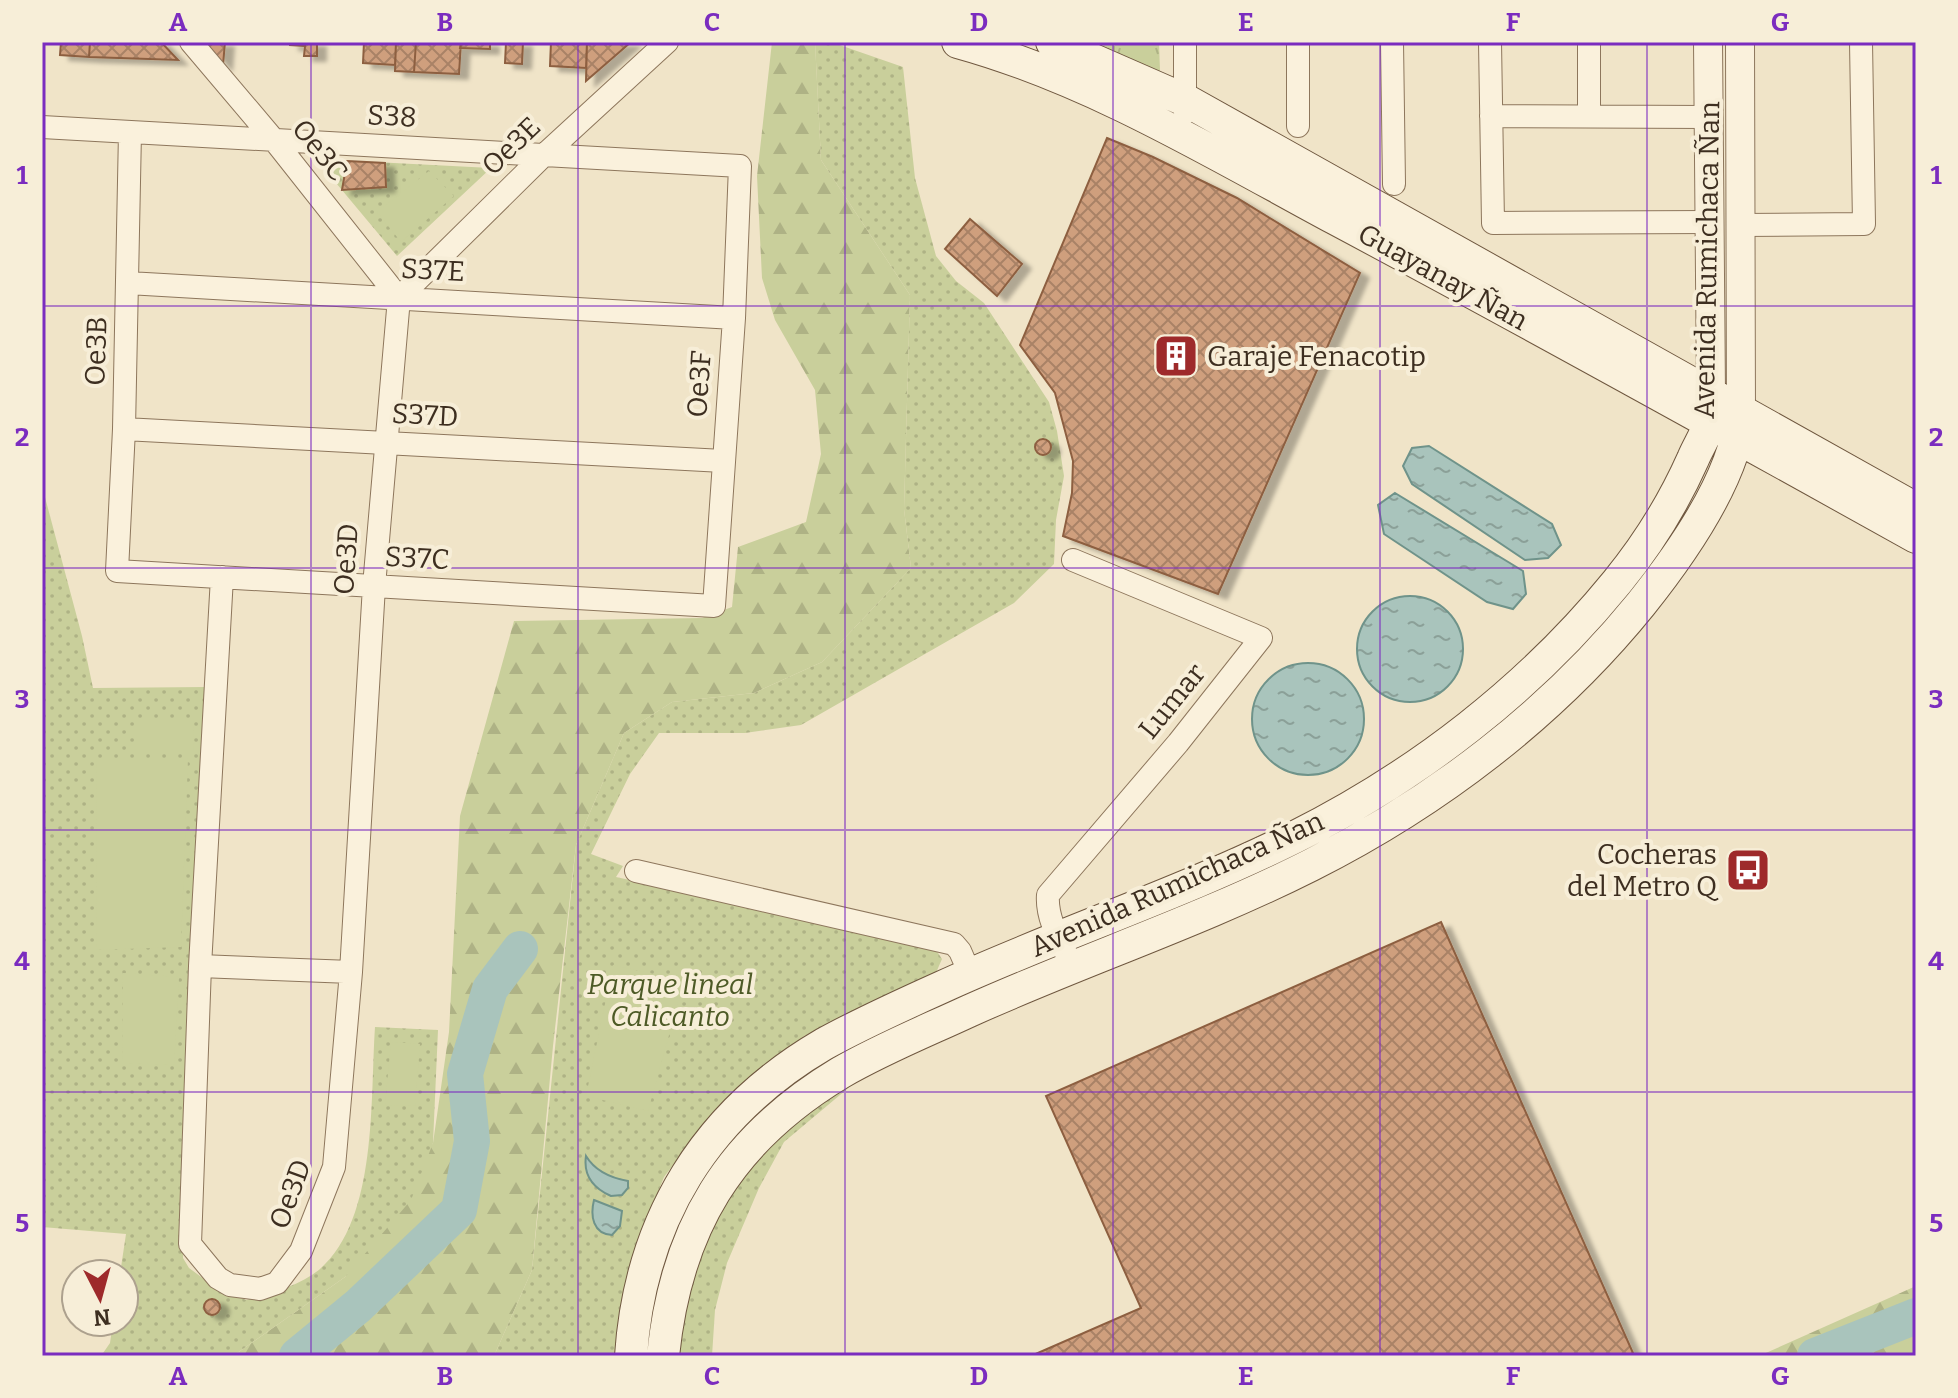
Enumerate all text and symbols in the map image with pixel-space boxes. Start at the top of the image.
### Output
text: A [169,7,188,38]
text: B [437,7,453,38]
text: C [704,7,720,38]
text: D [970,7,988,38]
text: E [1238,7,1254,38]
text: F [1506,7,1521,38]
text: G [1771,7,1790,38]
street label: S38 [366,98,418,134]
street label: Avenida Rumichaca Ñan [1688,101,1726,419]
street label: Oe3E [475,110,547,182]
street label: Oe3C [285,113,355,187]
text: 1 [16,160,28,191]
text: 1 [1930,160,1942,191]
street label: Guayanay Ñan [1352,217,1534,337]
street label: S37E [400,252,466,288]
street label: Oe3B [78,316,114,386]
building icon: Garaje Fenacotip [1152,332,1200,380]
place label: Garaje Fenacotip [1207,340,1426,373]
street label: Oe3F [680,349,718,419]
street label: S37D [391,397,459,433]
text: 2 [15,422,29,453]
text: 2 [1929,422,1943,453]
street label: Oe3D [327,522,365,596]
street label: S37C [384,540,450,576]
street label: Lumar [1132,657,1212,745]
text: 3 [15,684,29,715]
text: 3 [1929,684,1943,715]
street label: Avenida Rumichaca Ñan [1025,804,1329,964]
place label: Cocheras del Metro Q [1567,838,1719,903]
bus stop icon: Cocheras del Metro Q [1724,846,1772,894]
text: 4 [14,946,30,977]
text: 4 [1928,946,1944,977]
park label: Parque lineal Calicanto [587,968,753,1033]
street label: Oe3D [262,1155,318,1233]
text: 5 [15,1208,29,1239]
text: 5 [1929,1208,1943,1239]
north arrow [60,1258,140,1338]
text: N [92,1303,112,1332]
text: A [169,1361,188,1392]
text: B [437,1361,453,1392]
text: C [704,1361,720,1392]
text: D [970,1361,988,1392]
text: E [1238,1361,1254,1392]
text: F [1506,1361,1521,1392]
text: G [1771,1361,1790,1392]

